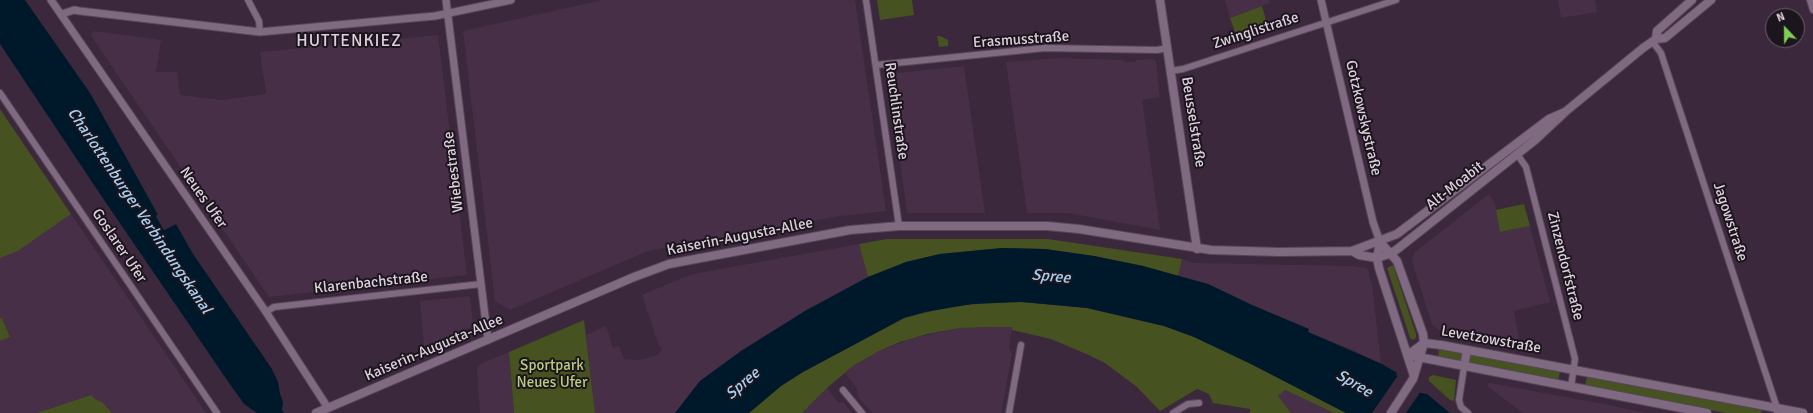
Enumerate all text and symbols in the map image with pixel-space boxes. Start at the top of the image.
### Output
north arrow [1765,8,1805,48]
street label: Zwinglistraße [1211,9,1301,53]
text: N [1775,10,1787,25]
street label: Erasmusstraße [972,28,1070,52]
district label: HUTTENKIEZ [296,32,402,52]
street label: Gotzkowskystraße [1341,58,1385,178]
street label: Reuchlinstraße [880,61,912,161]
street label: Beusselstraße [1177,75,1209,169]
water label: Charlottenburger Verbindungskanal [63,104,215,318]
street label: Wiebestraße [440,130,468,214]
street label: Alt-Moabit [1423,158,1487,214]
street label: Neues Ufer [175,164,231,232]
street label: Jagowstraße [1709,180,1751,264]
street label: Goslarer Ufer [88,206,150,286]
street label: Zinzendorfstraße [1543,210,1587,322]
street label: Kaiserin-Augusta-Allee [665,214,815,260]
water label: Spree [1031,266,1071,288]
street label: Klarenbachstraße [313,268,429,298]
street label: Kaiserin-Augusta-Allee [362,311,506,385]
street label: Levetzowstraße [1440,322,1542,358]
park label: Sportpark Neues Ufer [516,357,588,392]
water label: Spree [722,364,764,404]
water label: Spree [1332,366,1376,402]

